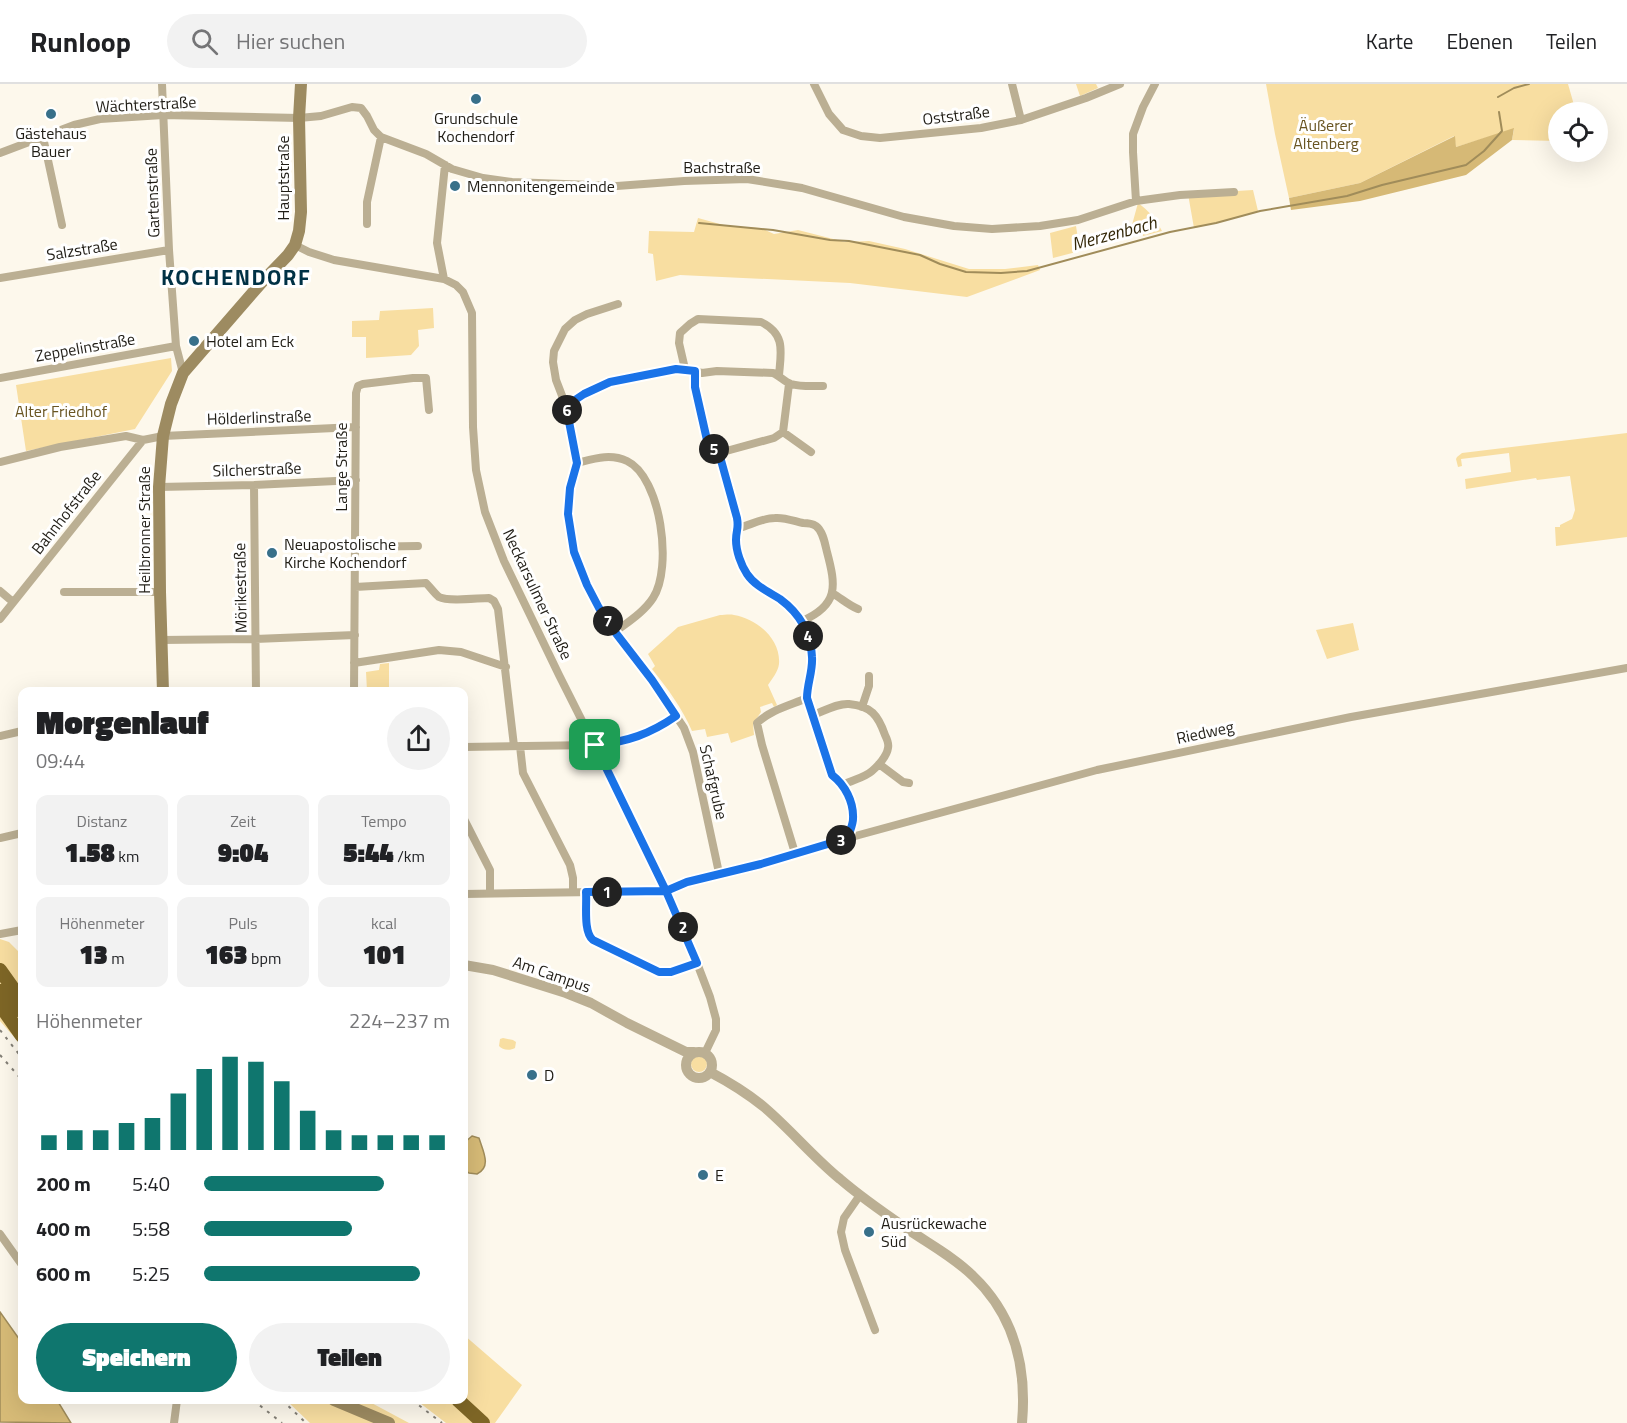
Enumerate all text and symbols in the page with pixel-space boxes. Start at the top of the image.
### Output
search box [167,14,587,68]
text: Runloop [30,20,131,63]
text: Hier suchen [236,24,345,58]
icon: search [188,25,221,58]
text: Karte [1366,25,1413,57]
text: Ebenen [1446,25,1513,57]
text: Teilen [1546,25,1597,57]
street label: Wächterstraße [95,89,197,119]
marker: Grundschule Kochendorf [469,92,483,106]
street label: Oststraße [921,99,991,131]
map controls [1548,102,1608,162]
button: locate [1548,102,1608,162]
place label: Grundschule Kochendorf [434,106,518,148]
marker: Gästehaus Bauer [44,107,58,121]
park label: Äußerer Altenberg [1293,113,1359,155]
place label: Gästehaus Bauer [15,121,87,163]
street label: Hauptstraße [271,135,295,221]
street label: Gartenstraße [138,148,166,238]
street label: Bachstraße [683,155,761,179]
place label: Mennonitengemeinde [467,174,615,198]
marker: Mennonitengemeinde [448,179,462,193]
water label: Merzenbach [1069,208,1160,257]
street label: Salzstraße [45,232,119,266]
district label: KOCHENDORF [161,260,311,294]
street label: Zeppelinstraße [33,326,137,368]
place label: Hotel am Eck [206,329,295,353]
marker: Hotel am Eck [187,334,201,348]
pin: 6 [552,395,582,425]
text: 6 [563,398,571,422]
park label: Alter Friedhof [15,399,108,423]
street label: Hölderlinstraße [206,403,312,431]
street label: Lange Straße [329,422,353,512]
pin: 5 [699,434,729,464]
text: 5 [710,437,718,461]
street label: Silcherstraße [212,455,302,483]
street label: Bahnhofstraße [25,465,107,559]
street label: Heilbronner Straße [132,466,156,594]
street label: Neckarsulmer Straße [497,525,579,663]
place label: Neuapostolische Kirche Kochendorf [284,532,407,574]
street label: Mörikestraße [227,543,253,633]
marker: Neuapostolische Kirche Kochendorf [265,546,279,560]
pin: 7 [593,606,623,636]
text: 7 [604,609,612,633]
pin: 4 [793,621,823,651]
text: 4 [804,624,812,648]
text: Morgenlauf [36,697,209,747]
button: share [387,707,450,770]
street label: Riedweg [1174,714,1236,750]
pin [569,719,620,770]
icon: arrive [578,728,611,761]
street label: Schafgrube [694,742,734,822]
text: 09:44 [36,745,85,776]
text: Distanz [77,809,127,833]
text: Zeit [230,809,256,833]
text: Tempo [361,809,407,833]
pin: 3 [826,825,856,855]
text: 3 [837,828,845,852]
text: 1.58 [65,833,115,872]
text: 9:04 [218,833,268,872]
text: 5:44 [343,833,394,872]
text: km [115,844,139,868]
text: /km [394,844,425,868]
pin: 1 [592,877,622,907]
text: 1 [603,880,611,904]
text: Höhenmeter [59,911,145,935]
text: Puls [228,911,258,935]
text: kcal [371,911,397,935]
pin: 2 [668,912,698,942]
text: 2 [679,915,687,939]
text: 13 [79,935,108,974]
text: 163 [205,935,248,974]
text: 101 [363,935,405,974]
text: m [108,946,125,970]
text: bpm [248,946,281,970]
street label: Am Campus [510,949,594,999]
text: Höhenmeter [36,1005,142,1036]
text: 224–237 m [349,1005,450,1036]
place label: D [544,1063,554,1087]
marker: D [525,1068,539,1082]
place label: E [715,1163,724,1187]
text: 200 m [36,1168,91,1199]
text: 5:40 [132,1168,170,1199]
marker: E [696,1168,710,1182]
place label: Ausrückewache Süd [881,1211,987,1253]
text: 400 m [36,1213,91,1244]
text: 5:58 [132,1213,170,1244]
marker: Ausrückewache Süd [862,1225,876,1239]
text: 600 m [36,1258,91,1289]
text: 5:25 [132,1258,170,1289]
button: Speichern [36,1323,237,1392]
button: Teilen [249,1323,450,1392]

